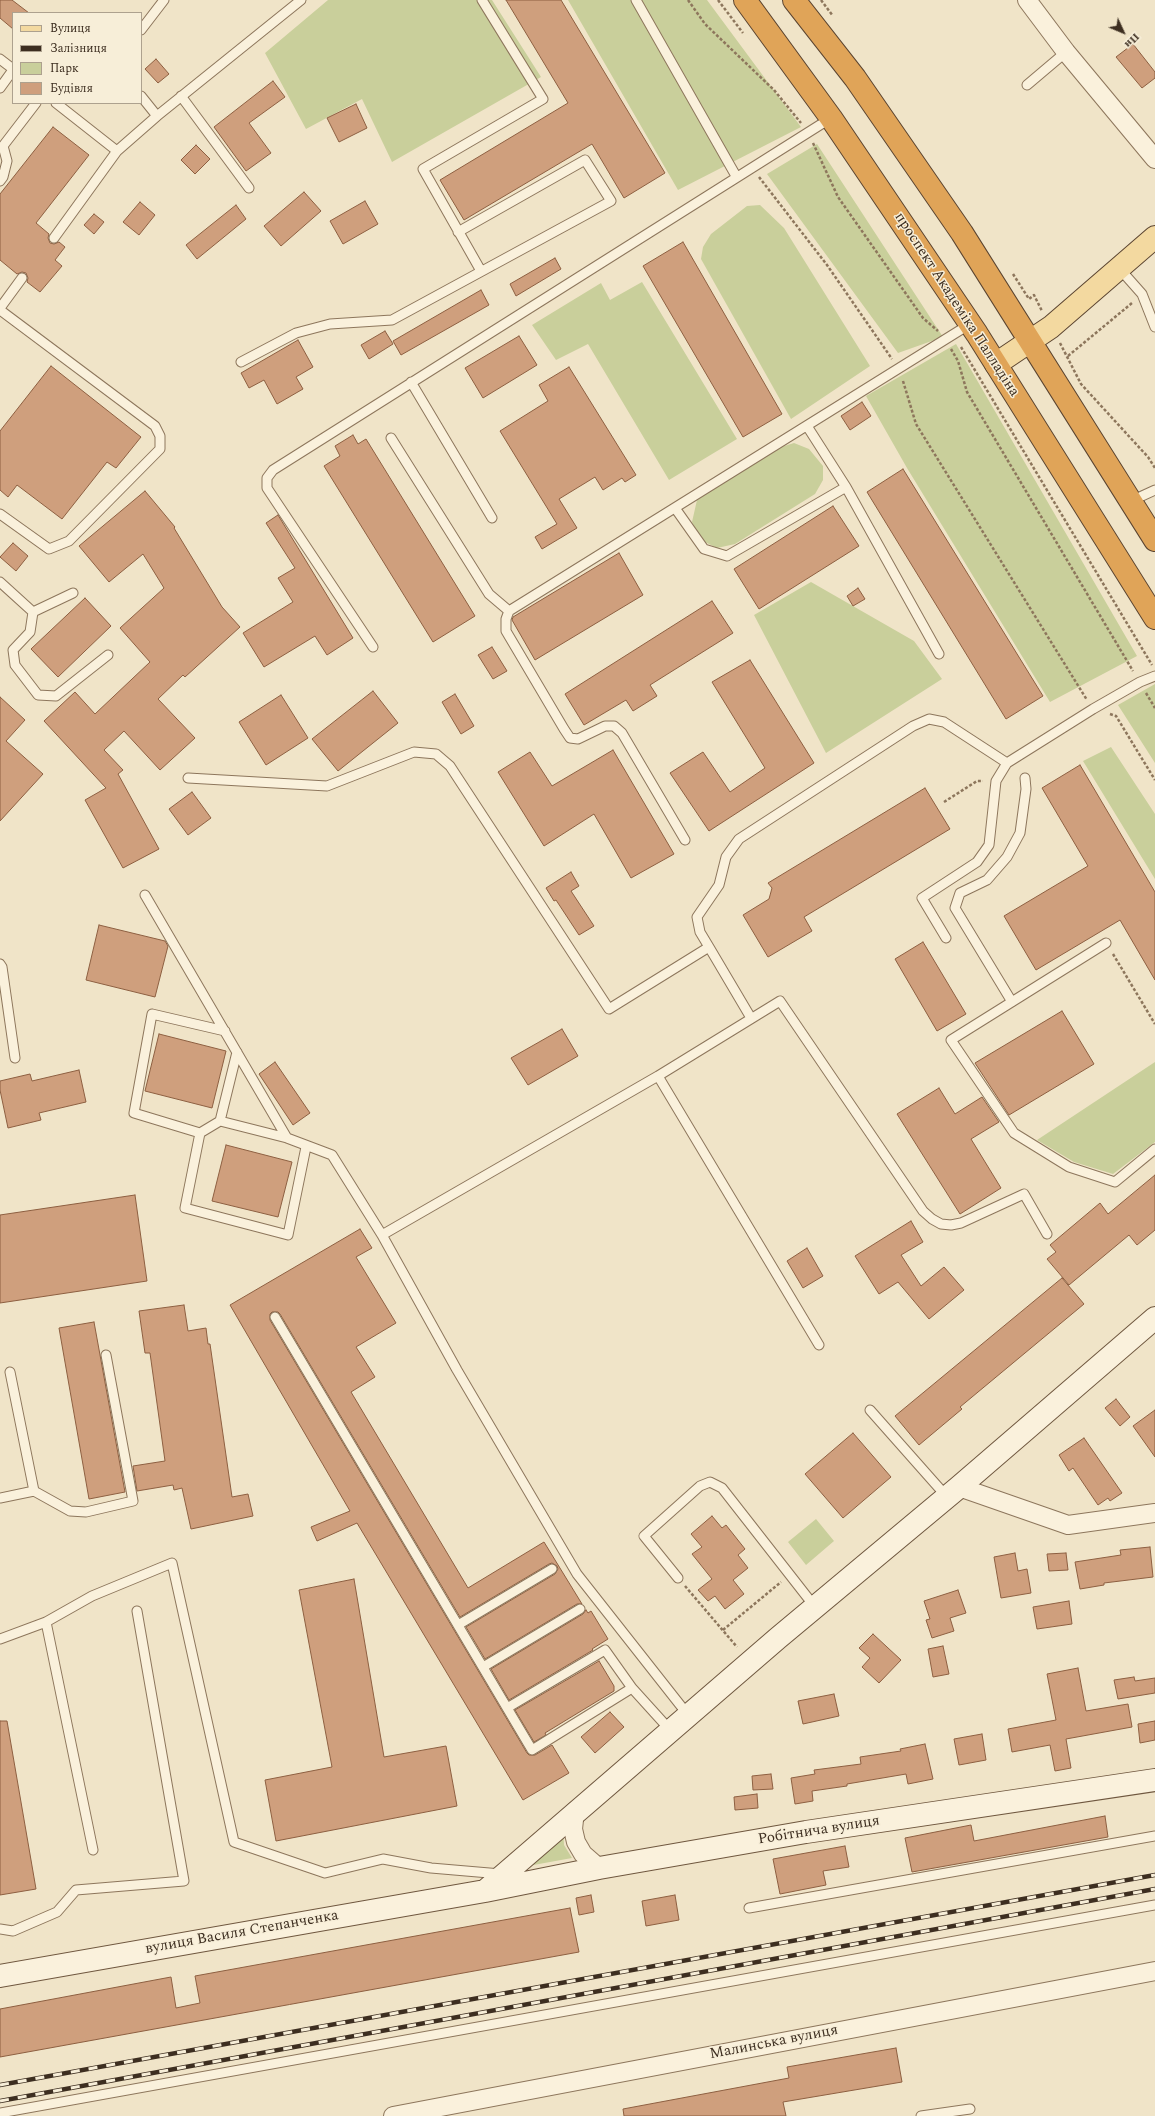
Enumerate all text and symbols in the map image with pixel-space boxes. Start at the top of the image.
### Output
legend [12,12,142,104]
north arrow [1103,12,1143,52]
text: Вулиця [50,19,91,38]
text: Пн [1120,29,1144,52]
text: Залізниця [50,39,107,58]
text: Парк [50,59,79,78]
text: Будівля [50,79,93,98]
street label: проспект Академіка Палладіна [890,209,1022,401]
street label: Робітнича вулиця [757,1812,881,1850]
street label: вулиця Василя Степанченка [144,1907,340,1959]
street label: Малинська вулиця [708,2022,840,2064]

